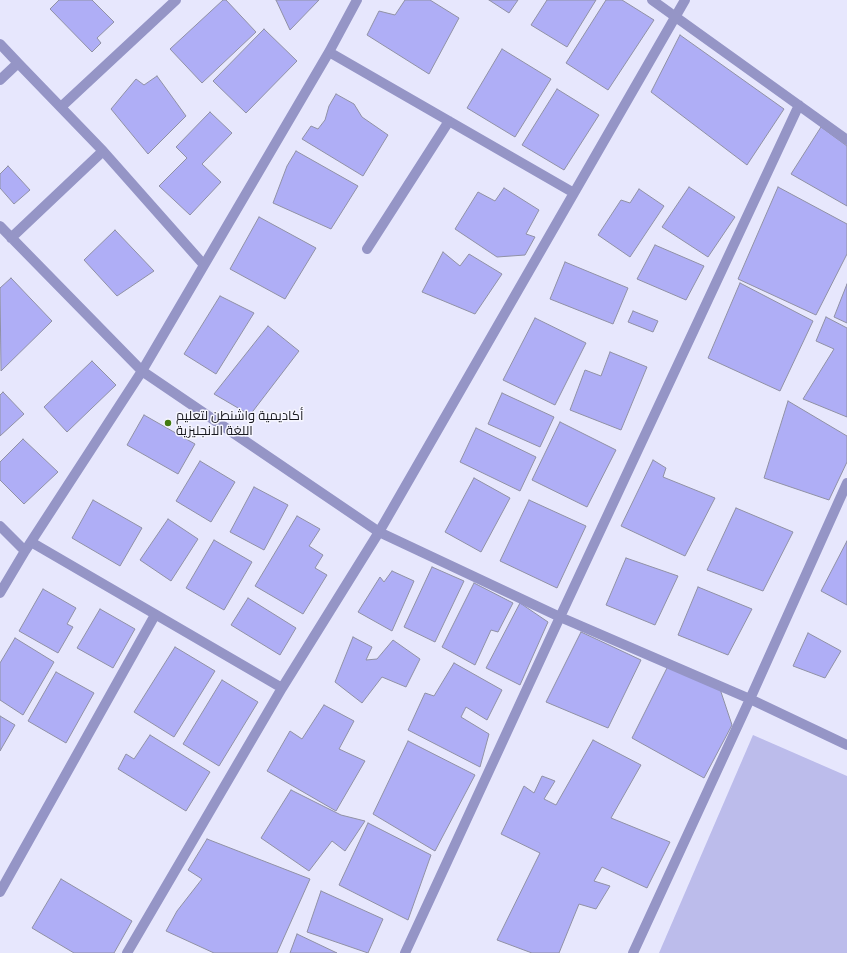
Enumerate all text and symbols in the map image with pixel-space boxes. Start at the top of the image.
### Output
place label: أكاديمية واشنطن لتعليم اللغة الانجليزية [176,408,303,439]
marker: أكاديمية واشنطن لتعليم اللغة الانجليزية [163,418,173,428]

